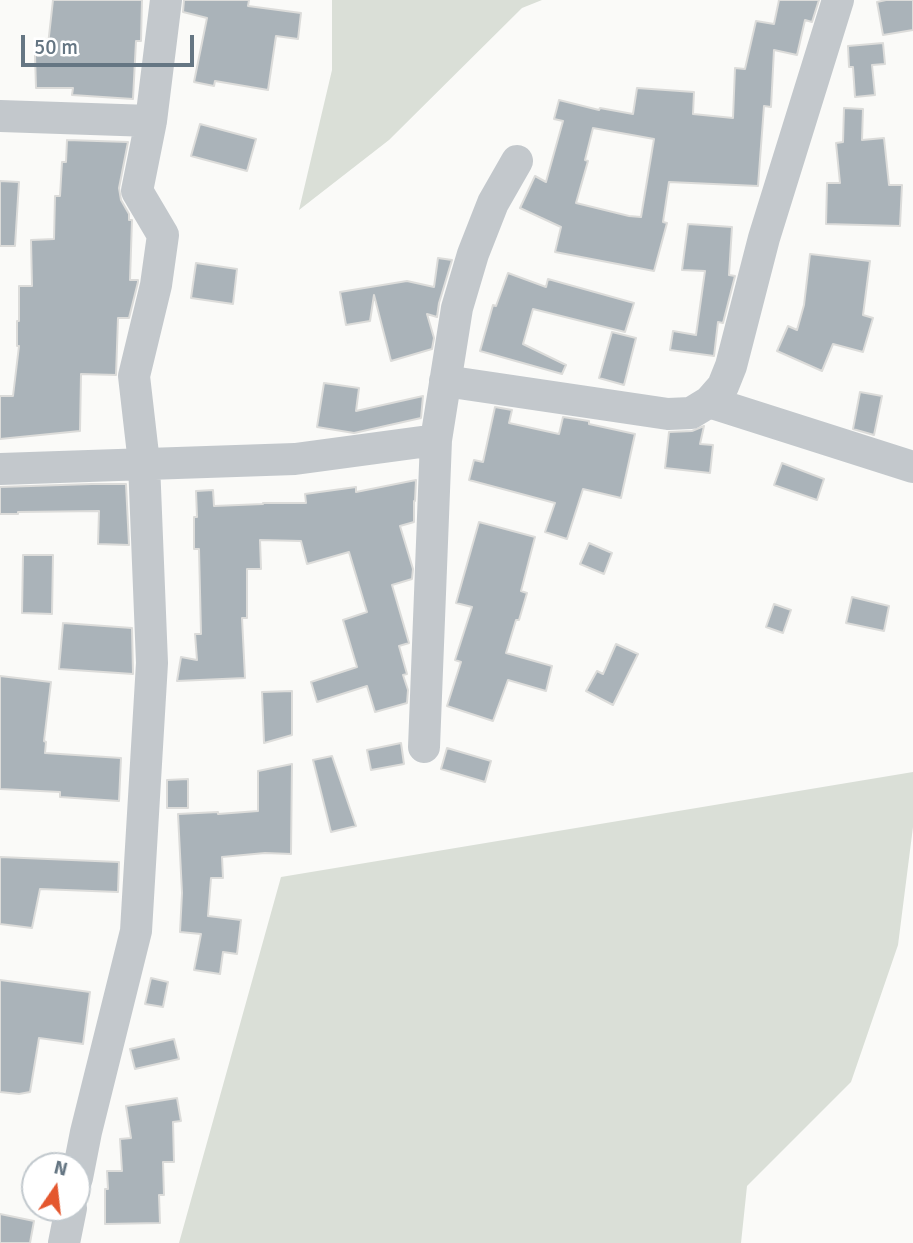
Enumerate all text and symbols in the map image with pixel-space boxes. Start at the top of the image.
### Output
scale bar [24,21,198,65]
text: 50 m [34,34,78,60]
north arrow [21,1152,91,1222]
text: N [51,1155,70,1182]

